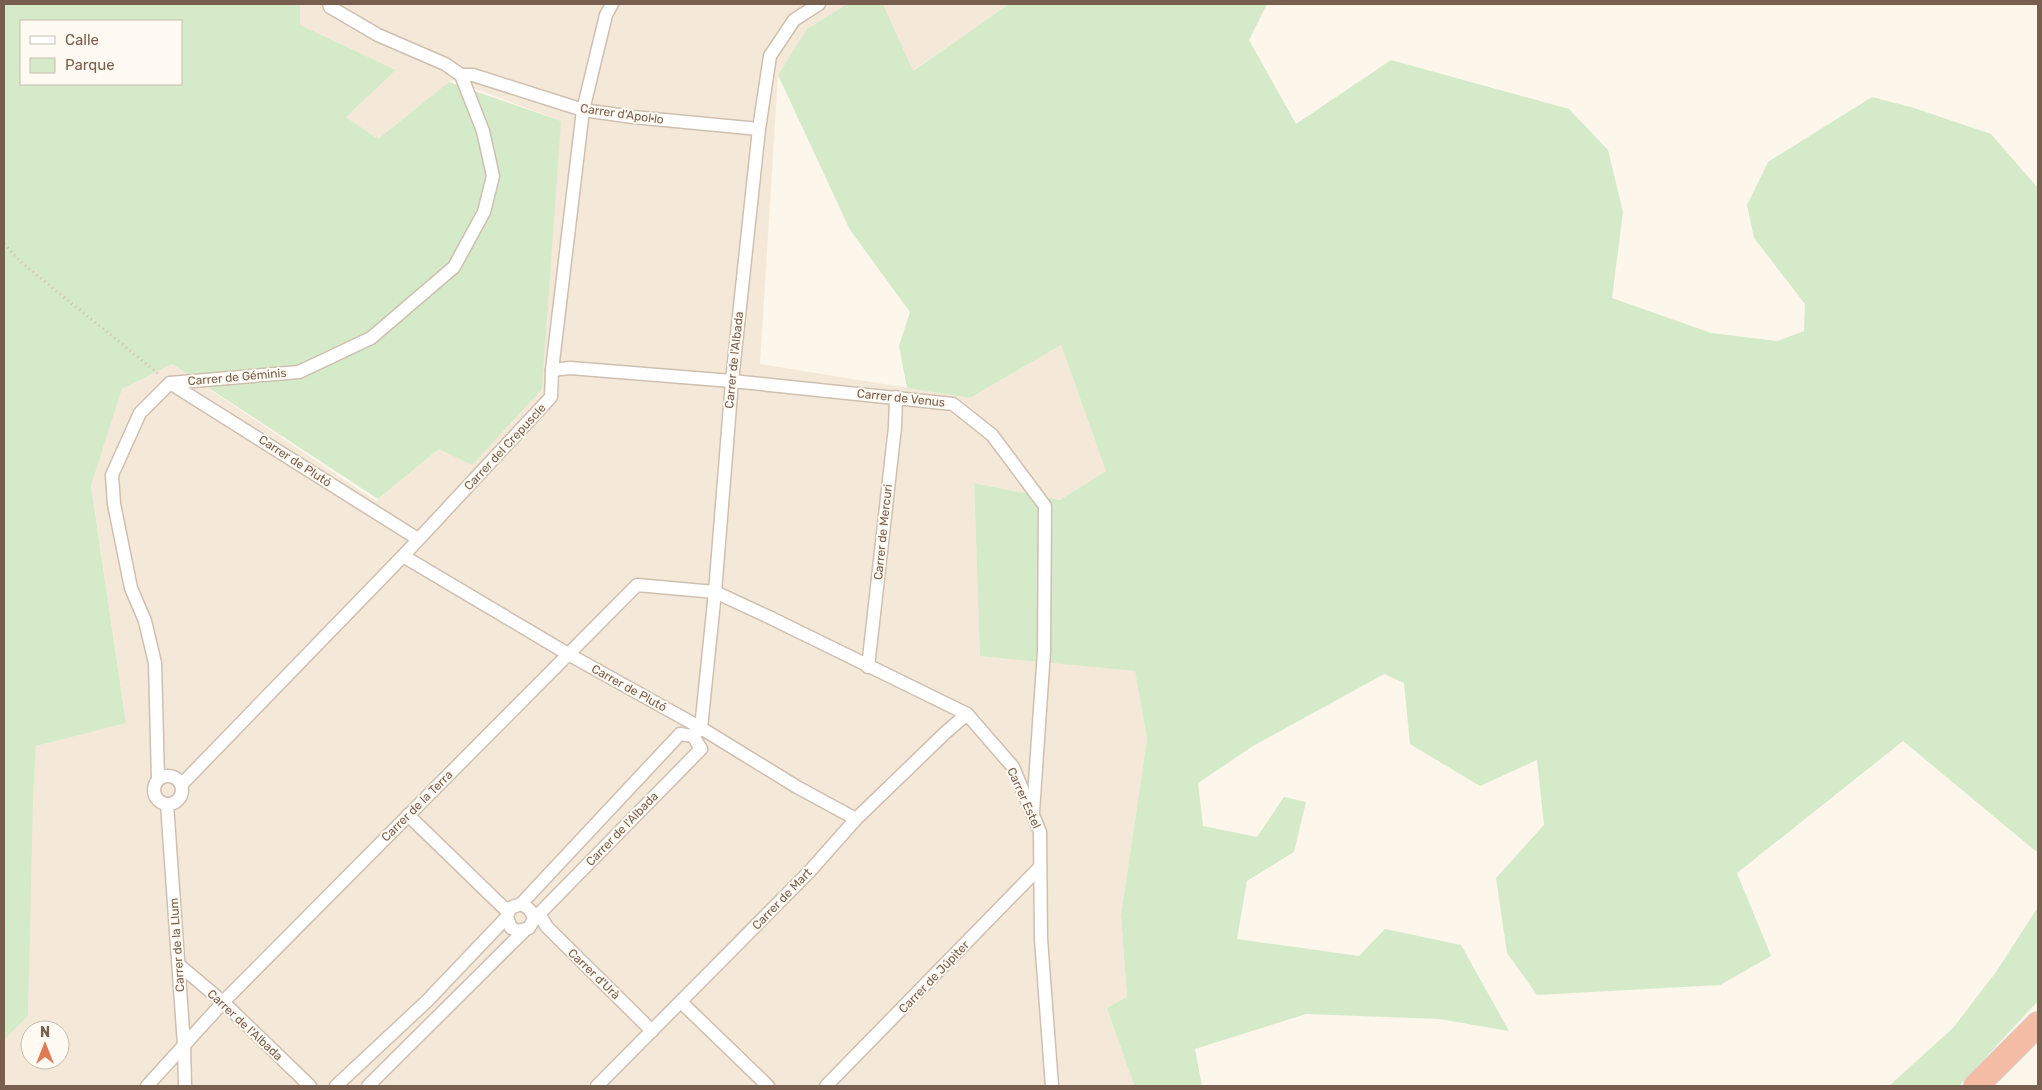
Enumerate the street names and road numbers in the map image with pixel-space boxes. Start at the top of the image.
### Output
street label: Carrer d'Apol·lo [579,101,665,127]
street label: Carrer de l'Albada [722,311,746,409]
street label: Carrer de Géminis [187,366,287,388]
street label: Carrer de Venus [856,386,946,410]
street label: Carrer del Crepuscle [461,401,549,493]
street label: Carrer de Plutó [256,432,334,490]
street label: Carrer de Mercuri [871,483,895,581]
street label: Carrer de Plutó [589,662,669,714]
street label: Carrer Estel [1004,765,1044,831]
street label: Carrer de la Terra [379,768,455,844]
street label: Carrer de l'Albada [583,789,661,869]
street label: Carrer de Mart [749,865,815,933]
street label: Carrer de la Llum [167,897,187,993]
street label: Carrer de Júpiter [896,938,972,1016]
street label: Carrer d'Urà [565,946,623,1002]
street label: Carrer de l'Albada [205,987,285,1063]

